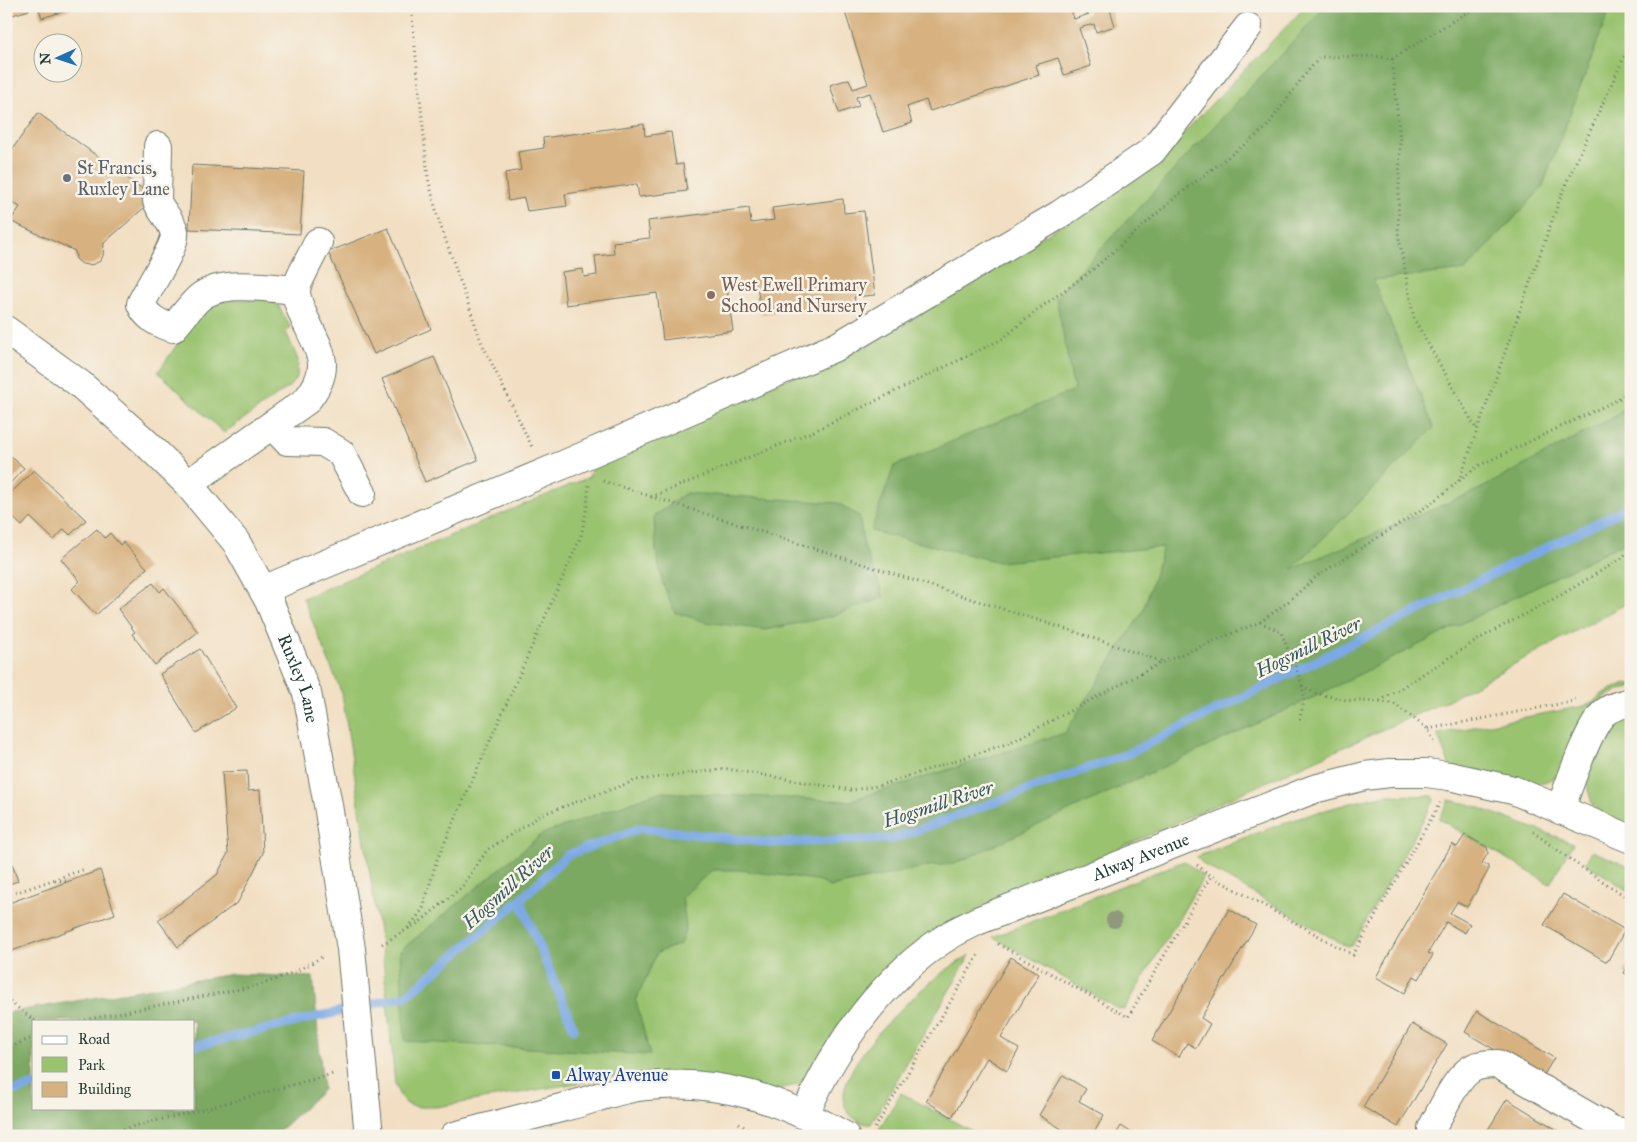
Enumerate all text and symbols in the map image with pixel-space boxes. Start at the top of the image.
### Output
north arrow [32,32,82,82]
text: N [37,52,54,65]
place label: St Francis, Ruxley Lane [77,157,170,200]
marker: St Francis, Ruxley Lane [61,172,73,184]
place label: West Ewell Primary School and Nursery [721,274,867,317]
marker: West Ewell Primary School and Nursery [705,289,717,301]
water label: Hogsmill River [1251,611,1365,683]
street label: Ruxley Lane [273,631,323,725]
water label: Hogsmill River [879,775,997,833]
street label: Alway Avenue [1088,828,1192,886]
water label: Hogsmill River [457,839,559,935]
legend [32,1020,195,1110]
text: Road [78,1030,110,1048]
text: Park [78,1056,105,1074]
place label: Alway Avenue [565,1064,668,1086]
marker: Alway Avenue [550,1069,562,1081]
text: Building [78,1080,132,1098]

